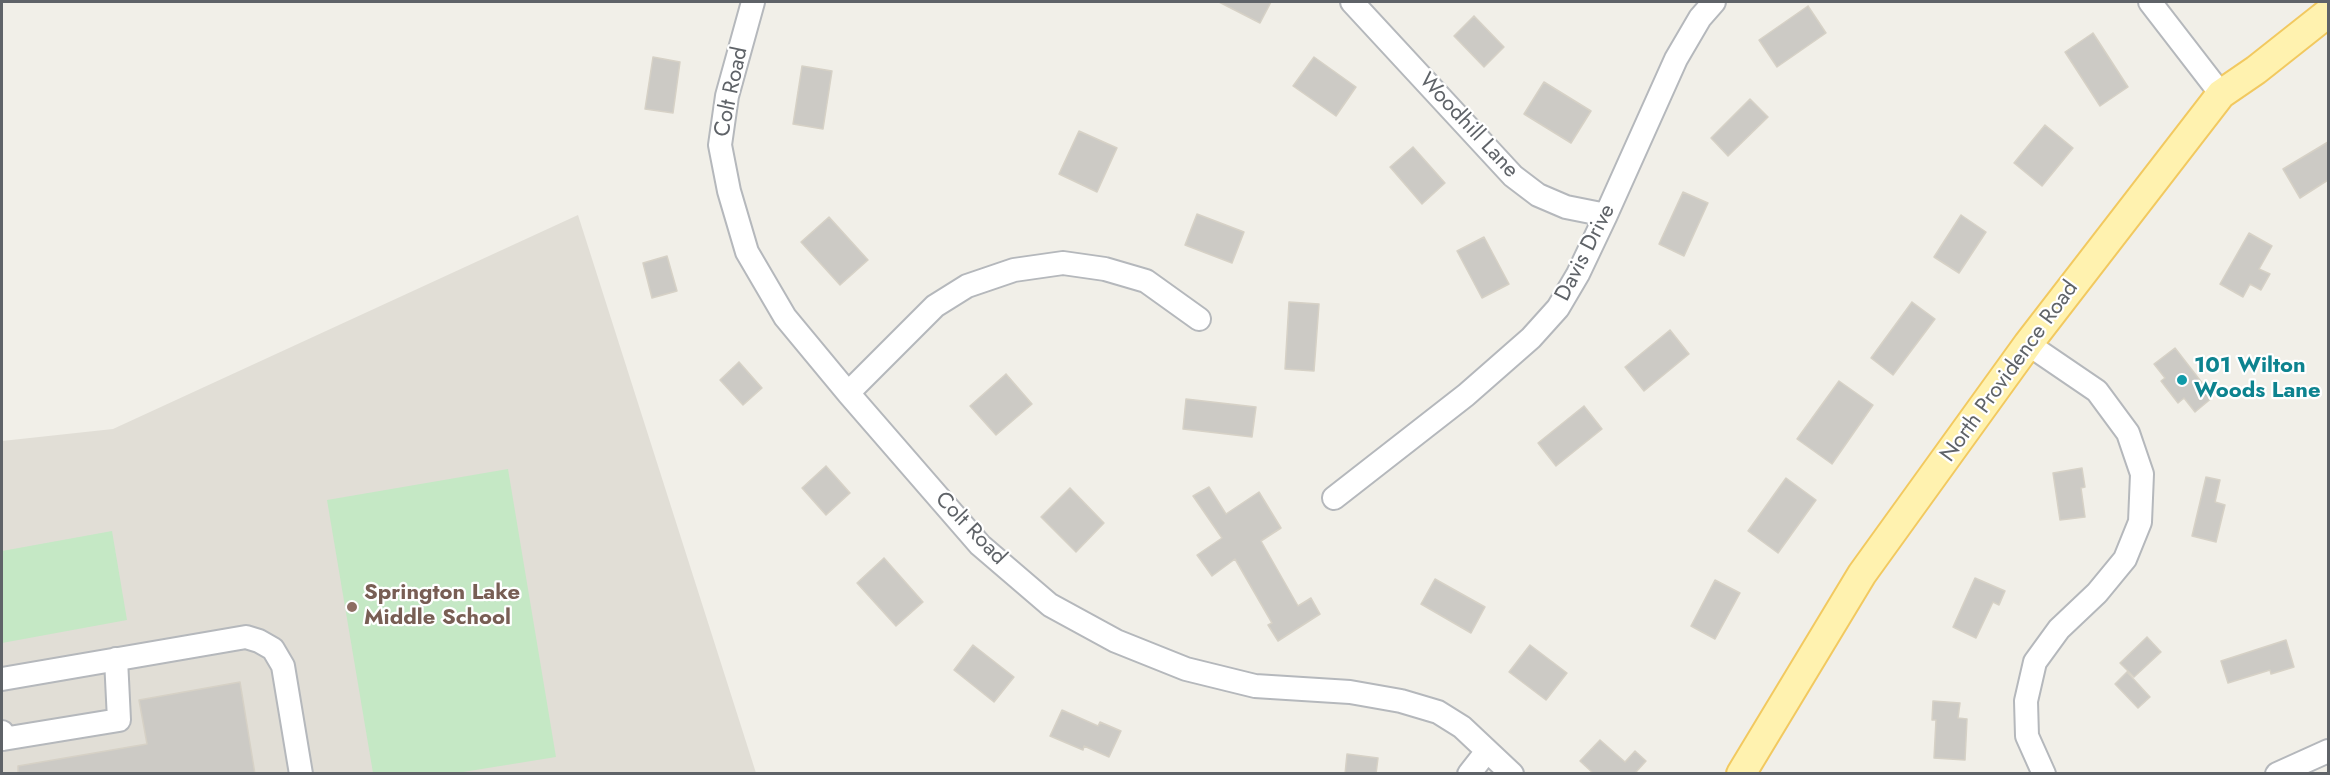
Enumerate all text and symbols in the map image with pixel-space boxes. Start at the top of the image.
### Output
street label: Colt Road [710,45,754,139]
street label: Woodhill Lane [1413,68,1523,184]
street label: Davis Drive [1550,200,1622,306]
street label: North Providence Road [1935,276,2085,468]
place label: 101 Wilton Woods Lane [2194,354,2321,406]
marker: 101 Wilton Woods Lane [2175,373,2189,387]
street label: Colt Road [929,487,1011,571]
place label: Springton Lake Middle School [364,581,520,632]
marker: Springton Lake Middle School [345,600,359,614]

